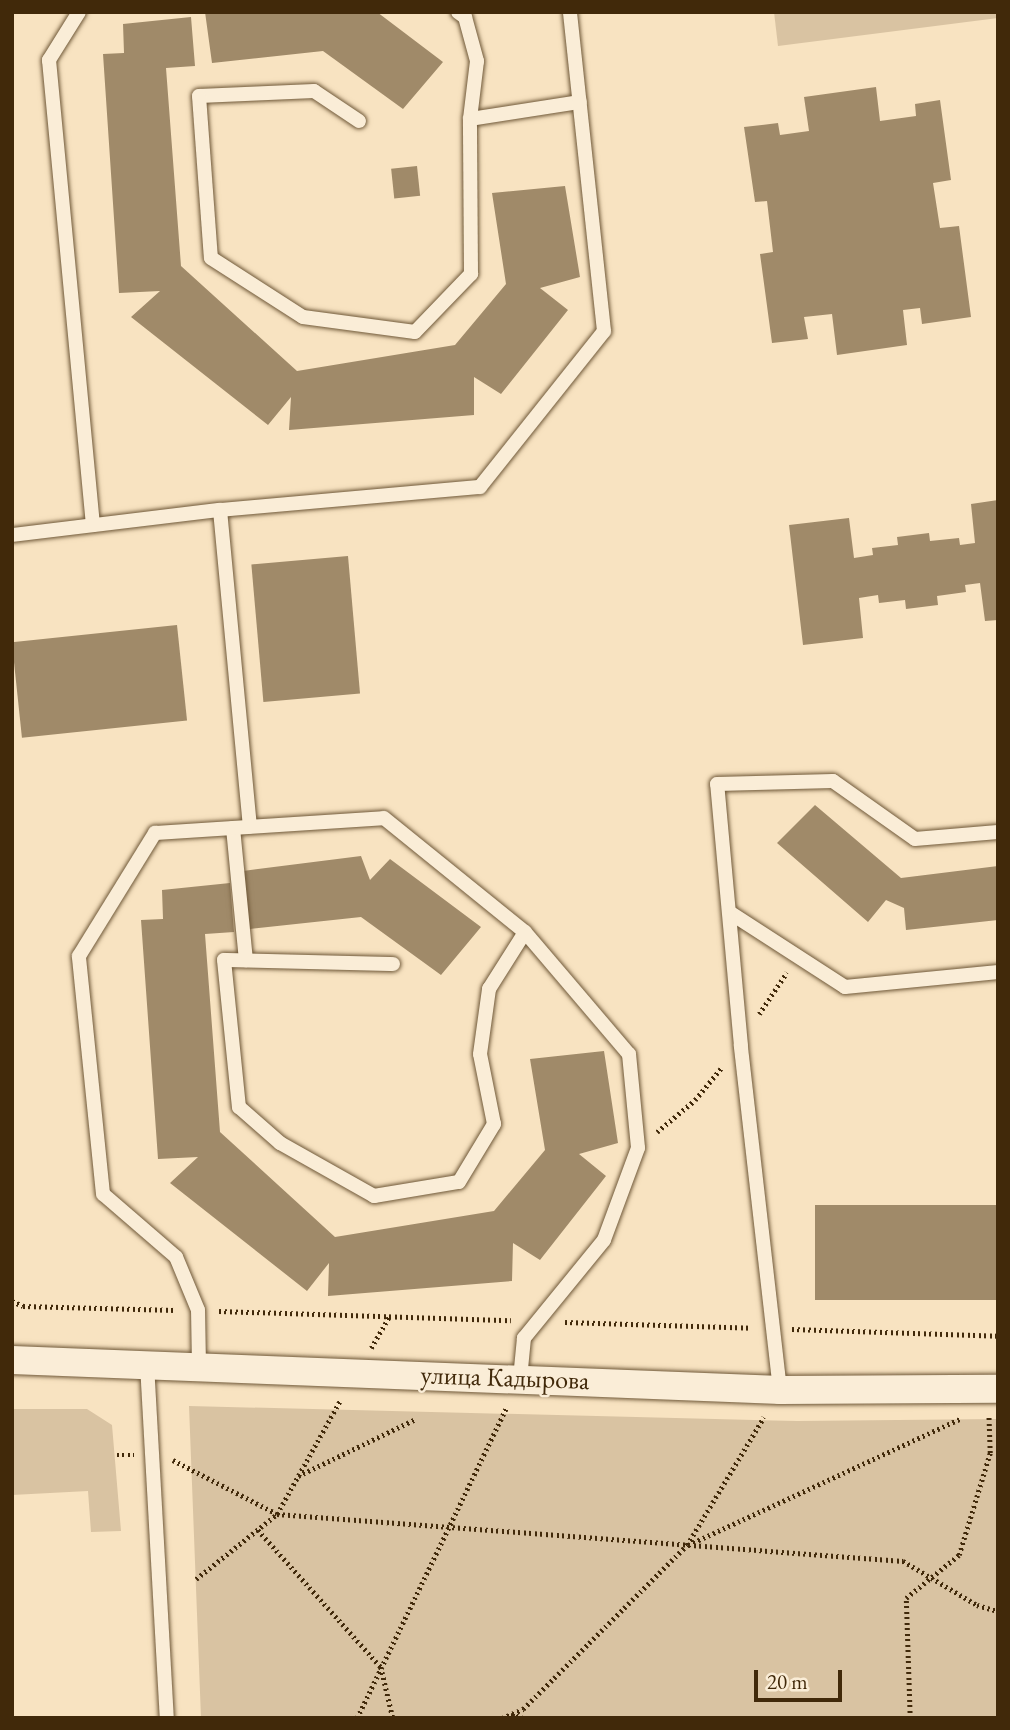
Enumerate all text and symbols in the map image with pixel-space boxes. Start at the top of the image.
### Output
street label: улица Кадырова [420,1359,590,1397]
scale bar [758,1656,846,1700]
text: 20 m [767,1668,808,1695]

